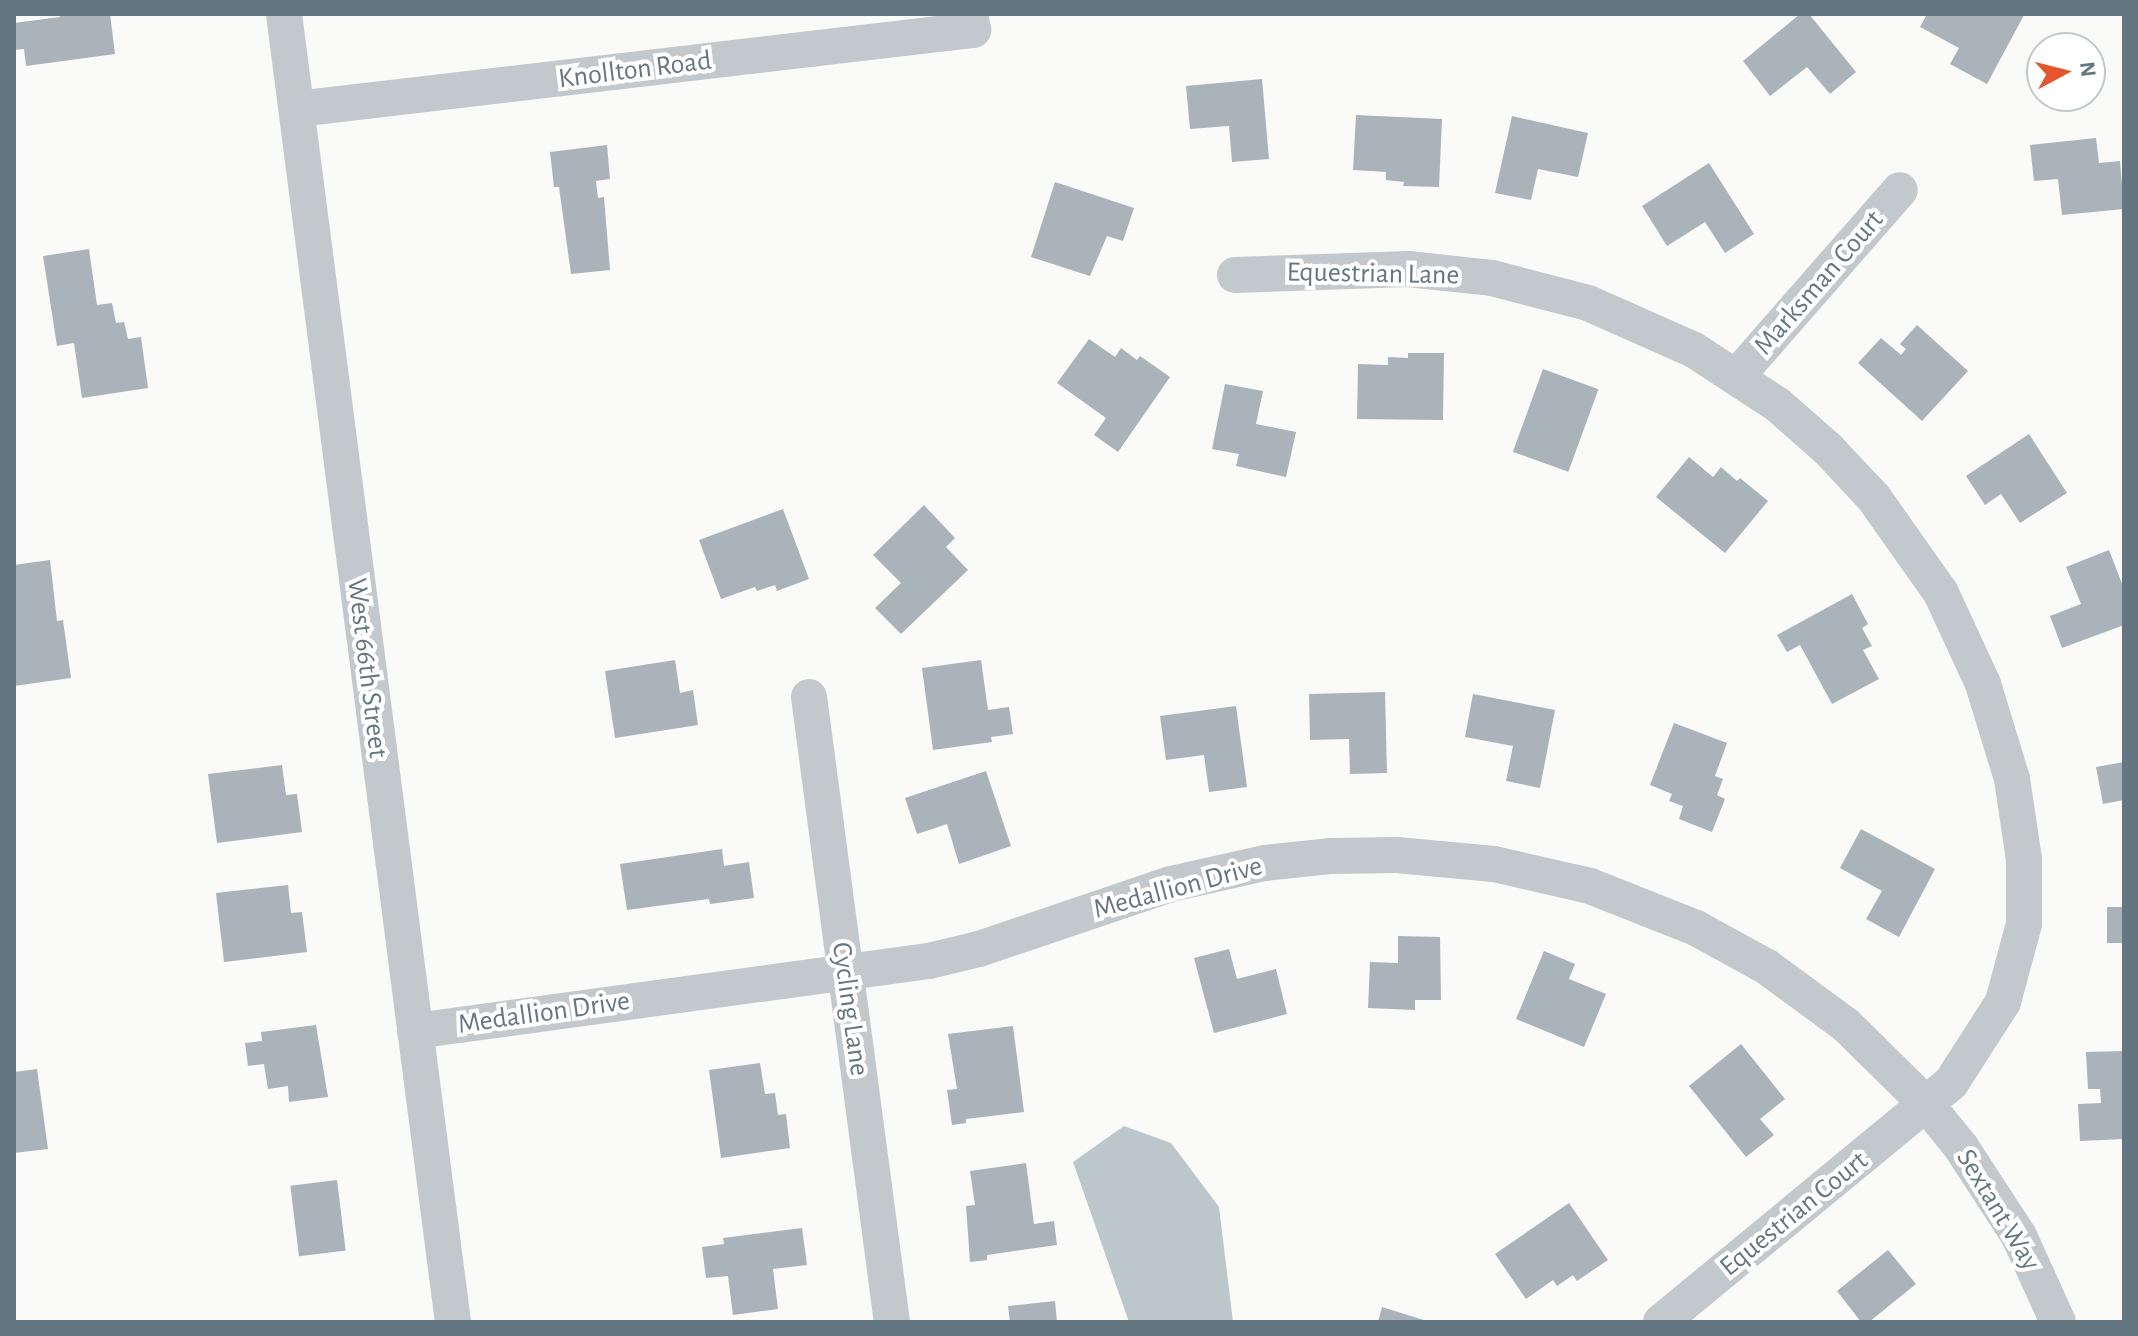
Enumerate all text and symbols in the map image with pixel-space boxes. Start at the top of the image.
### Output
north arrow [2026,32,2106,112]
street label: Knollton Road [557,44,713,96]
text: N [2076,60,2100,78]
street label: Marksman Court [1747,204,1891,362]
street label: Equestrian Lane [1286,256,1460,292]
street label: West 66th Street [339,576,395,760]
street label: Medallion Drive [1090,849,1266,927]
street label: Cycling Lane [824,940,876,1078]
street label: Medallion Drive [456,984,632,1042]
street label: Sextant Way [1949,1143,2047,1277]
street label: Equestrian Court [1713,1144,1875,1284]

